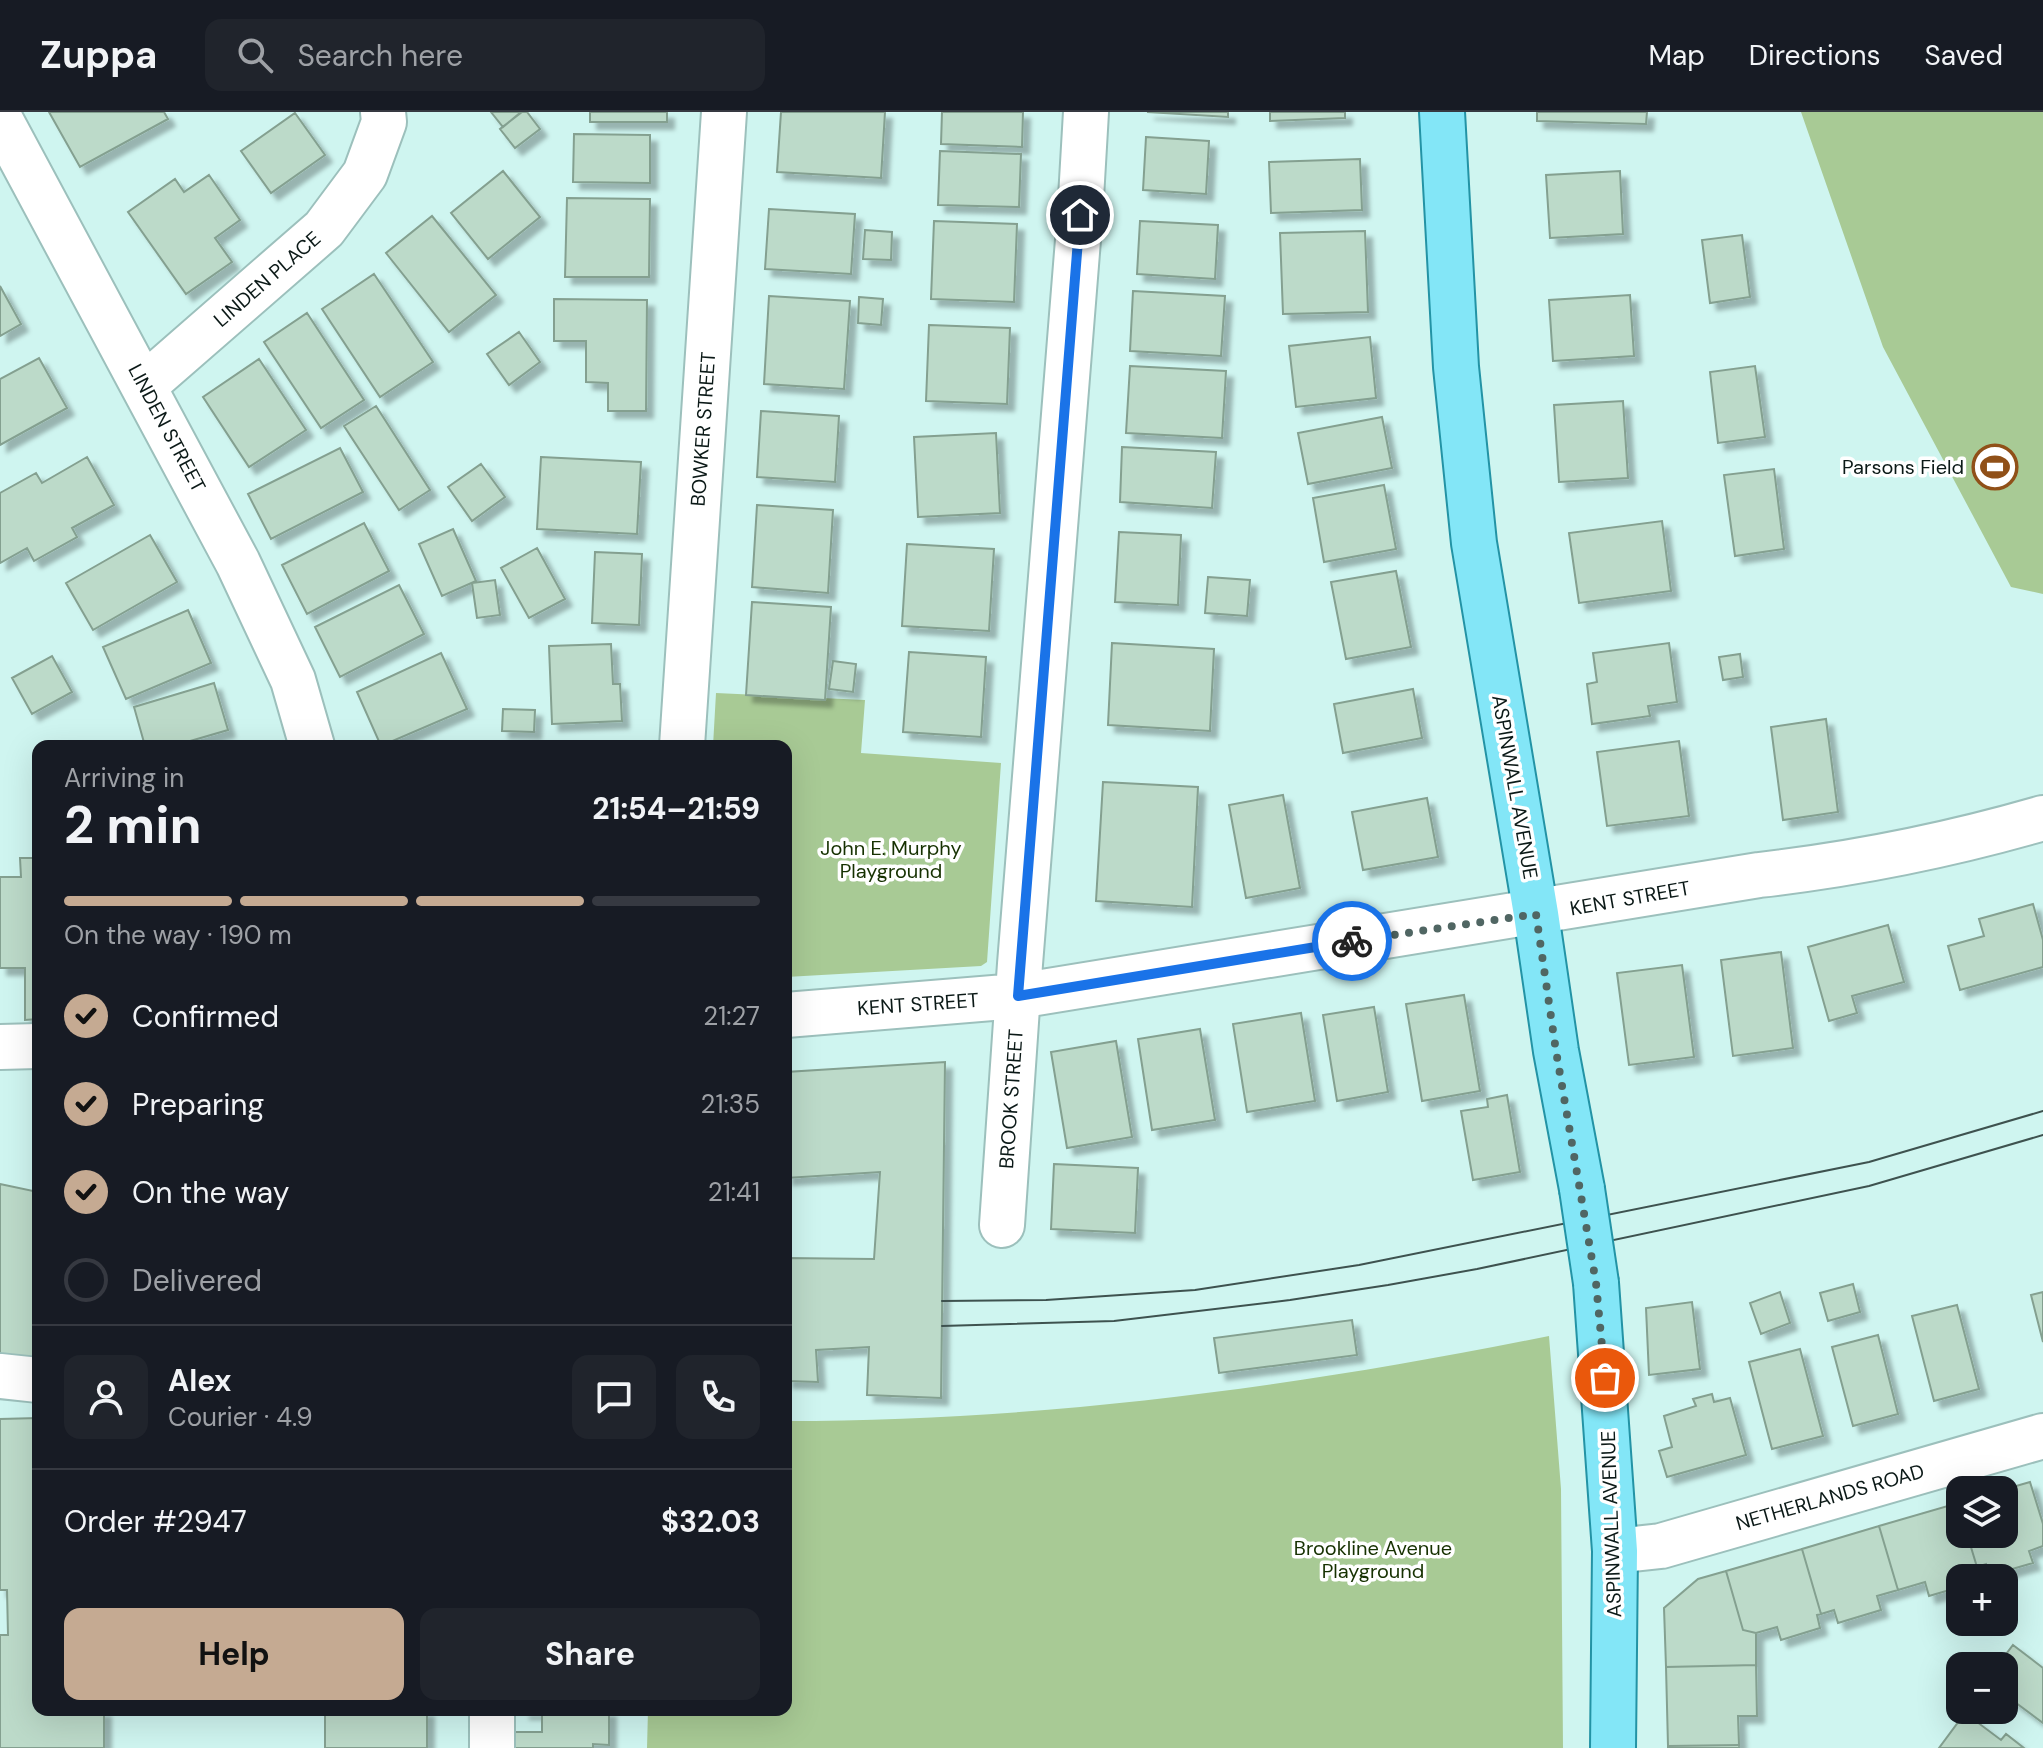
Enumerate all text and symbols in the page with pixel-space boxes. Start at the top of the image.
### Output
search box [205,19,765,91]
text: Zuppa [40,30,157,80]
icon: search [233,33,277,77]
text: Search here [297,36,463,75]
text: Map [1648,37,1705,74]
text: Directions [1749,37,1881,74]
text: Saved [1925,37,2003,74]
pin [1046,181,1114,249]
icon: home [1058,193,1102,237]
street label: LINDEN PLACE [208,225,326,333]
street label: BOWKER STREET [685,351,721,507]
street label: LINDEN STREET [122,359,212,497]
sports icon: Parsons Field [1971,443,2019,491]
place label: Parsons Field [1842,454,1964,480]
street label: ASPINWALL AVENUE [1486,693,1544,881]
text: Arriving in [64,761,184,795]
text: 21:54–21:59 [592,789,760,828]
text: 2 min [64,791,202,859]
park label: John E. Murphy Playground [820,835,962,884]
street label: KENT STREET [1568,875,1692,921]
courier [1312,901,1392,981]
text: On the way · 190 m [64,918,292,952]
icon: bike [1330,919,1374,963]
street label: KENT STREET [856,987,980,1021]
icon: check [64,994,108,1038]
text: Confirmed [132,997,279,1036]
text: 21:27 [703,999,760,1033]
street label: BROOK STREET [993,1028,1029,1170]
icon: check [64,1082,108,1126]
text: Preparing [132,1085,264,1124]
text: 21:35 [700,1087,760,1121]
icon: check [64,1170,108,1214]
text: On the way [132,1173,289,1212]
text: 21:41 [708,1175,760,1209]
text: Delivered [132,1261,262,1300]
pin [1571,1344,1639,1412]
button: person [64,1355,148,1439]
button: chat [572,1355,656,1439]
button: phone [676,1355,760,1439]
icon: bag [1583,1356,1627,1400]
text: Alex [168,1361,231,1400]
text: Courier · 4.9 [168,1400,313,1434]
street label: ASPINWALL AVENUE [1595,1430,1627,1618]
street label: NETHERLANDS ROAD [1733,1458,1927,1536]
map controls [1946,1476,2018,1724]
button: layers [1946,1476,2018,1548]
text: Order #2947 [64,1502,247,1541]
text: $32.03 [661,1502,760,1541]
park label: Brookline Avenue Playground [1294,1535,1452,1584]
button: + [1946,1564,2018,1636]
button: Help [64,1608,404,1700]
button: Share [420,1608,760,1700]
button: − [1946,1652,2018,1724]

